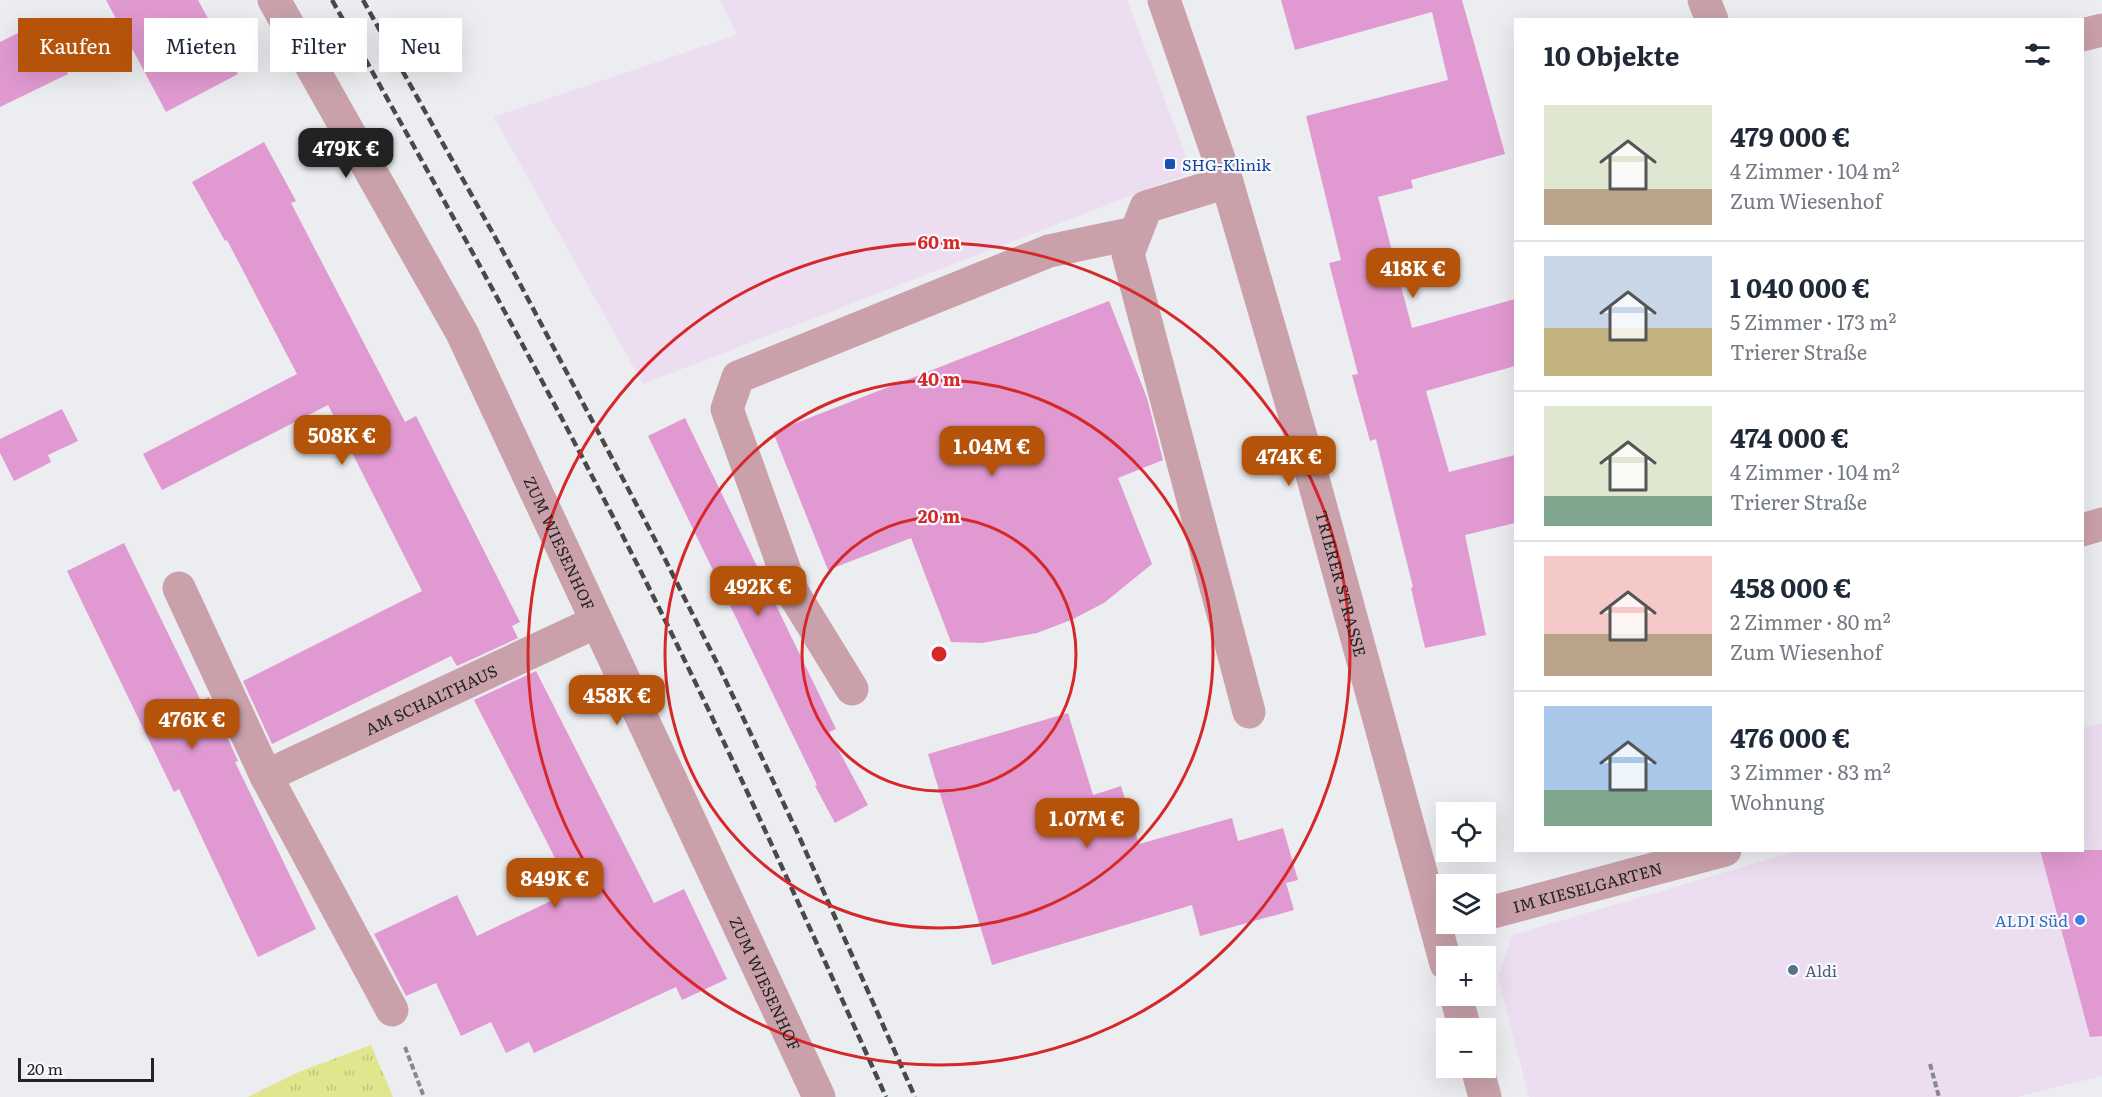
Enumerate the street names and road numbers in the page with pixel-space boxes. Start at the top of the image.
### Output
street label: ZUM WIESENHOF [518,472,602,614]
street label: TRIERER STRASSE [1310,508,1373,659]
street label: AM SCHALTHAUS [361,658,501,740]
street label: IM KIESELGARTEN [1510,855,1665,918]
street label: ZUM WIESENHOF [724,912,807,1054]

